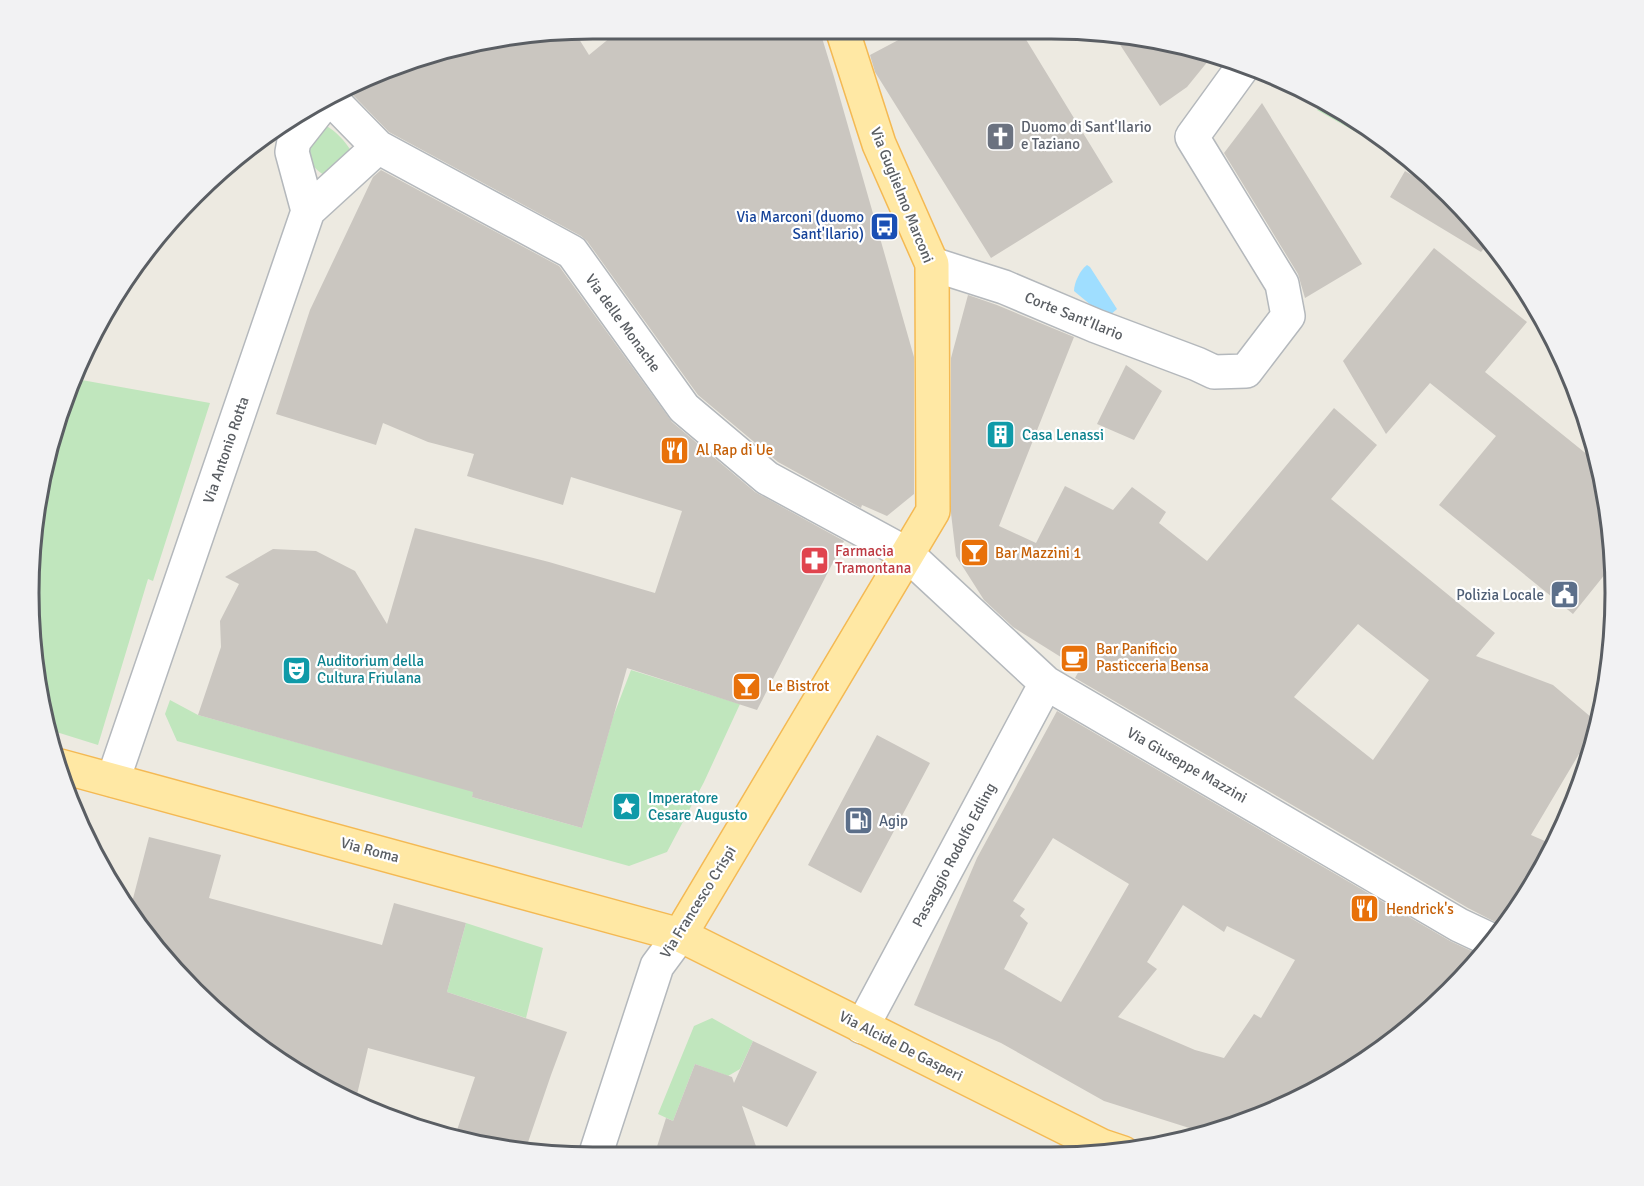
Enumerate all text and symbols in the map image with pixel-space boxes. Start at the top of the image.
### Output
place label: Duomo di Sant'Ilario e Taziano [1021,118,1152,153]
church icon: Duomo di Sant'Ilario e Taziano [984,120,1016,152]
street label: Via Guglielmo Marconi [867,125,937,265]
place label: Via Marconi (duomo Sant'Ilario) [736,208,864,243]
bus stop icon: Via Marconi (duomo Sant'Ilario) [869,210,901,242]
street label: Via delle Monache [581,270,665,376]
street label: Corte Sant'Ilario [1022,288,1126,344]
street label: Via Antonio Rotta [199,394,253,506]
building icon: Casa Lenassi [985,419,1017,451]
place label: Casa Lenassi [1022,426,1104,444]
restaurant icon: Al Rap di Ue [659,434,691,466]
place label: Al Rap di Ue [696,441,773,459]
bar icon: Bar Mazzini 1 [958,537,990,569]
place label: Farmacia Tramontana [835,542,911,577]
pharmacy icon: Farmacia Tramontana [798,544,830,576]
place label: Bar Mazzini 1 [995,544,1081,562]
public building icon: Polizia Locale [1549,579,1581,611]
place label: Polizia Locale [1456,586,1544,604]
place label: Bar Panificio Pasticceria Bensa [1096,640,1209,675]
cafe icon: Bar Panificio Pasticceria Bensa [1059,642,1091,674]
place label: Auditorium della Cultura Friulana [317,652,424,687]
theatre icon: Auditorium della Cultura Friulana [280,654,312,686]
bar icon: Le Bistrot [731,670,763,702]
place label: Le Bistrot [768,677,829,695]
street label: Via Giuseppe Mazzini [1124,723,1250,807]
street label: Passaggio Rodolfo Edling [908,780,1000,930]
place label: Imperatore Cesare Augusto [648,789,748,824]
place icon: Imperatore Cesare Augusto [611,791,643,823]
fuel station icon: Agip [842,805,874,837]
place label: Agip [879,812,908,830]
street label: Via Roma [339,834,401,866]
street label: Via Francesco Crispi [656,843,740,961]
restaurant icon: Hendrick's [1349,893,1381,925]
place label: Hendrick's [1386,900,1454,918]
street label: Via Alcide De Gasperi [836,1007,966,1085]

